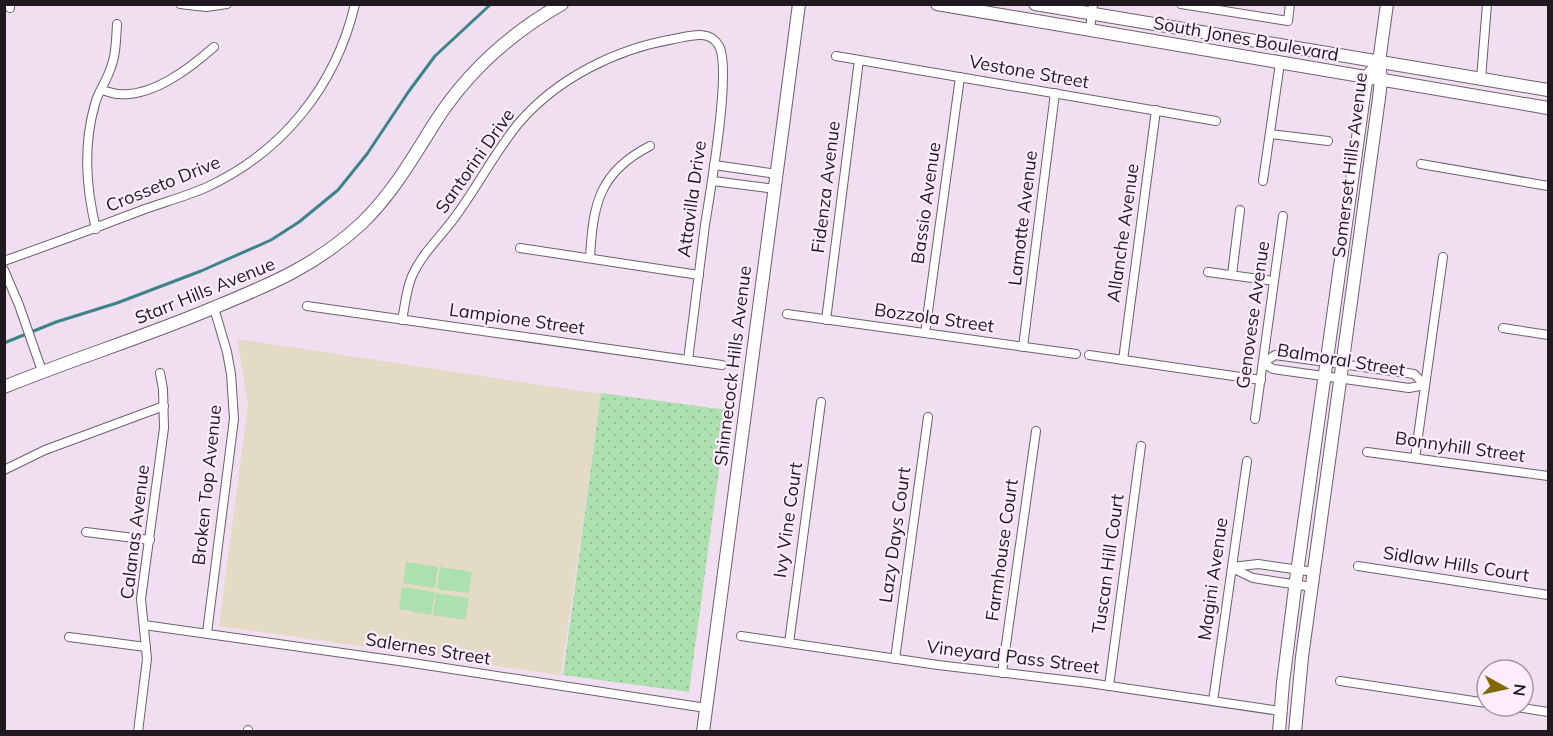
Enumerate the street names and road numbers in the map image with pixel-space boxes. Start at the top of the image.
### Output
street label: South Jones Boulevard [1152,11,1341,66]
street label: Vestone Street [967,50,1091,93]
street label: Somerset Hills Avenue [1327,71,1372,259]
street label: Santorini Drive [430,104,519,218]
street label: Fidenza Avenue [806,120,845,254]
street label: Attavilla Drive [672,139,711,259]
street label: Bassio Avenue [906,140,945,265]
street label: Lamotte Avenue [1003,149,1042,287]
street label: Crosseto Drive [102,150,223,217]
street label: Allanche Avenue [1101,162,1144,304]
street label: Genovese Avenue [1231,240,1274,390]
street label: Starr Hills Avenue [131,252,278,329]
street label: Shinnecock Hills Avenue [709,264,756,467]
street label: Lampione Street [448,298,586,339]
street label: Bozzola Street [873,298,995,337]
street label: Balmoral Street [1275,338,1407,381]
street label: Broken Top Avenue [187,404,226,566]
street label: Bonnyhill Street [1394,426,1527,467]
street label: Ivy Vine Court [768,461,807,579]
street label: Calanas Avenue [115,463,154,601]
street label: Lazy Days Court [874,466,915,604]
street label: Farmhouse Court [980,477,1023,622]
street label: Tuscan Hill Court [1086,493,1129,635]
street label: Magini Avenue [1193,516,1232,642]
street label: Sidlaw Hills Court [1381,541,1531,586]
street label: Salernes Street [364,627,492,670]
street label: Vineyard Pass Street [926,635,1101,678]

